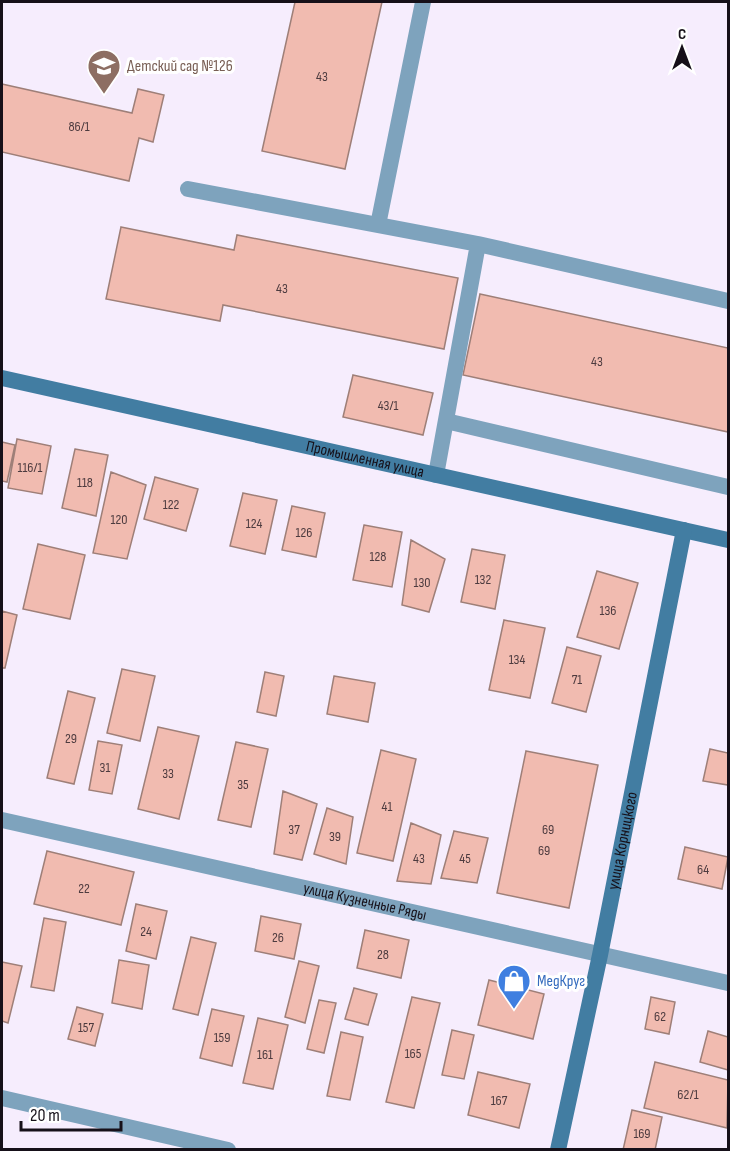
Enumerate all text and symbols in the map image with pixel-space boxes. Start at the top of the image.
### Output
north arrow [652,18,712,78]
text: С [678,25,686,44]
school or university icon: Детский сад №126 [86,48,122,95]
place label: Детский сад №126 [127,57,233,76]
house number: 43 [316,68,328,85]
house number: 86/1 [68,118,90,135]
house number: 43 [276,280,288,297]
house number: 43 [591,353,603,370]
house number: 43/1 [378,397,398,414]
street label: Промышленная улица [304,437,426,481]
house number: 116/1 [18,459,43,476]
house number: 118 [77,474,93,491]
house number: 122 [163,496,180,513]
house number: 120 [110,511,128,528]
house number: 124 [246,515,262,532]
house number: 126 [296,524,312,541]
house number: 128 [370,548,386,565]
house number: 132 [475,571,491,588]
house number: 130 [413,574,431,591]
house number: 136 [600,602,616,619]
house number: 134 [509,651,525,668]
house number: 71 [572,671,582,688]
house number: 29 [65,730,77,747]
house number: 31 [100,759,110,776]
house number: 33 [162,765,174,782]
house number: 35 [237,776,249,793]
street label: улица Корницкого [604,790,642,891]
house number: 41 [382,798,392,815]
house number: 37 [288,821,300,838]
house number: 69 [542,821,554,838]
house number: 39 [329,828,341,845]
house number: 69 [538,842,550,859]
house number: 43 [413,850,425,867]
house number: 45 [459,850,471,867]
house number: 64 [697,861,709,878]
street label: улица Кузнечные Ряды [301,878,428,925]
house number: 22 [78,880,90,897]
house number: 24 [140,923,152,940]
house number: 26 [272,929,284,946]
house number: 28 [377,946,389,963]
shop icon: МедКруг [496,963,532,1010]
place label: МедКруг [537,972,585,991]
house number: 62 [654,1008,666,1025]
house number: 157 [78,1019,94,1036]
house number: 159 [214,1029,230,1046]
house number: 165 [405,1045,422,1062]
house number: 161 [257,1046,273,1063]
house number: 62/1 [677,1086,699,1103]
house number: 167 [491,1092,508,1109]
scale bar [21,1094,122,1132]
text: 20 m [30,1105,60,1126]
house number: 169 [633,1125,651,1142]

